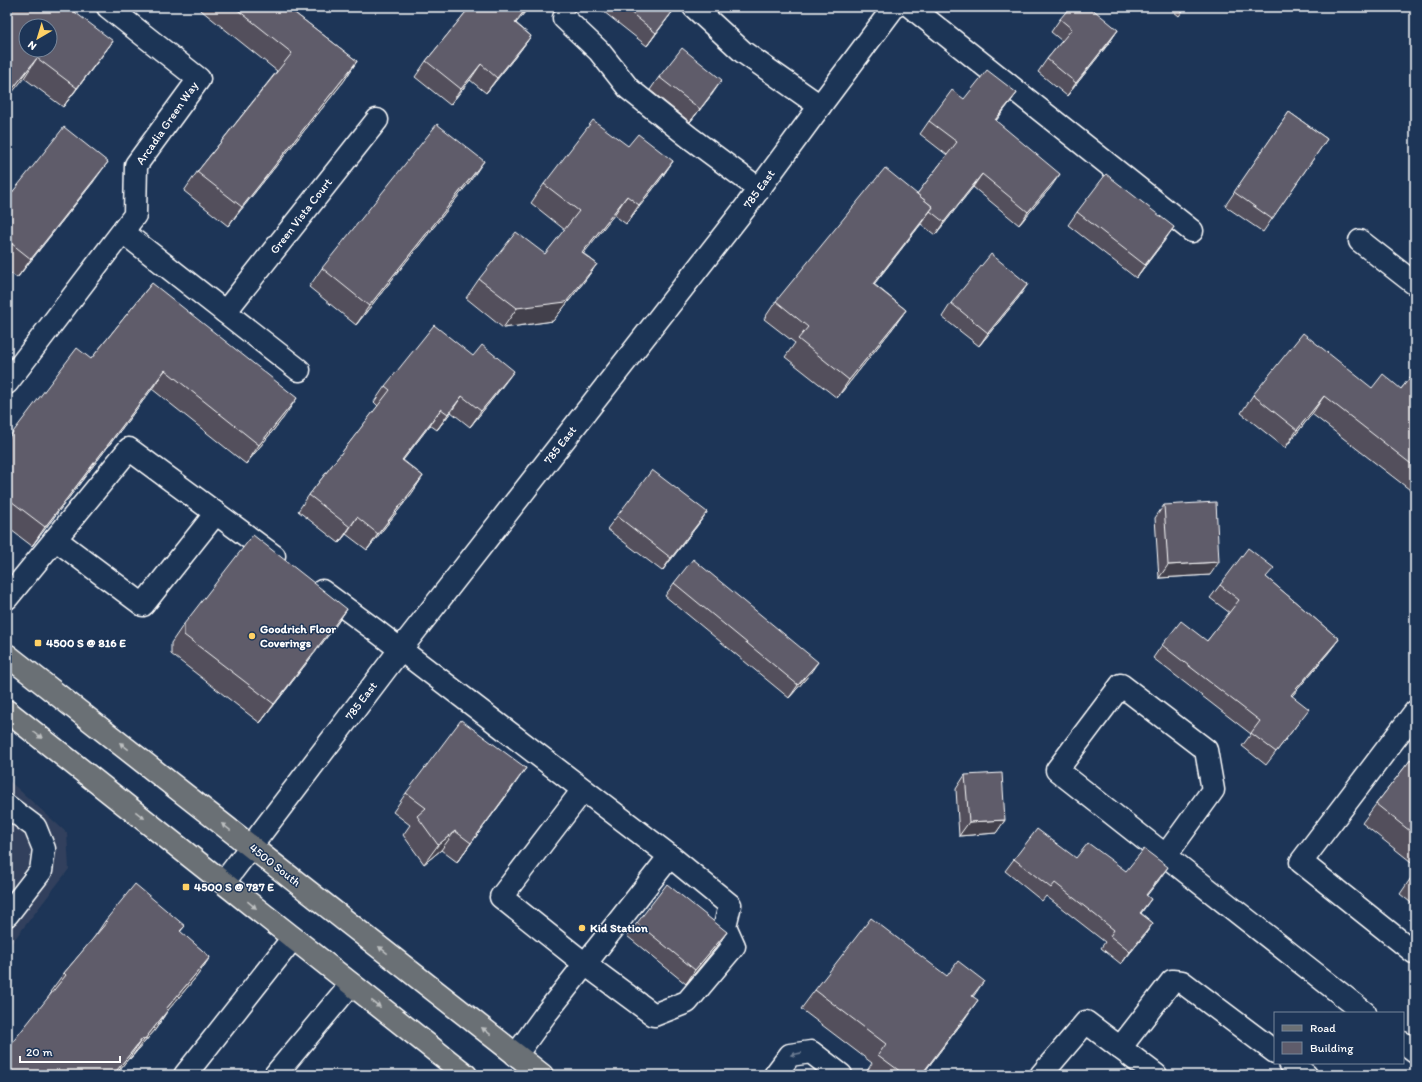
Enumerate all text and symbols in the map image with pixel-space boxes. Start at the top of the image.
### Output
north arrow [18,18,58,58]
text: N [25,38,39,53]
street label: Arcadia Green Way [133,78,201,167]
street label: 785 East [740,167,778,211]
street label: Green Vista Court [267,175,335,257]
street label: 785 East [541,423,579,467]
place label: Goodrich Floor Coverings [260,622,336,651]
marker: Goodrich Floor Coverings [247,631,257,641]
place label: 4500 S @ 816 E [46,636,126,650]
marker: 4500 S @ 816 E [33,638,43,648]
street label: 785 East [342,679,380,723]
one-way arrow [32,730,43,739]
one-way arrow [118,742,129,751]
one-way arrow [134,811,145,820]
one-way arrow [221,822,232,831]
street label: 4500 South [247,841,303,889]
place label: 4500 S @ 787 E [194,880,274,894]
marker: 4500 S @ 787 E [181,882,191,892]
one-way arrow [247,901,258,909]
place label: Kid Station [590,921,648,935]
marker: Kid Station [577,923,587,933]
one-way arrow [378,946,389,955]
one-way arrow [370,999,381,1008]
legend [1274,1012,1404,1064]
text: Road [1310,1021,1336,1035]
one-way arrow [480,1026,491,1035]
scale bar [20,1038,120,1064]
text: Building [1310,1041,1354,1055]
text: 20 m [26,1045,53,1059]
one-way arrow [790,1052,803,1058]

